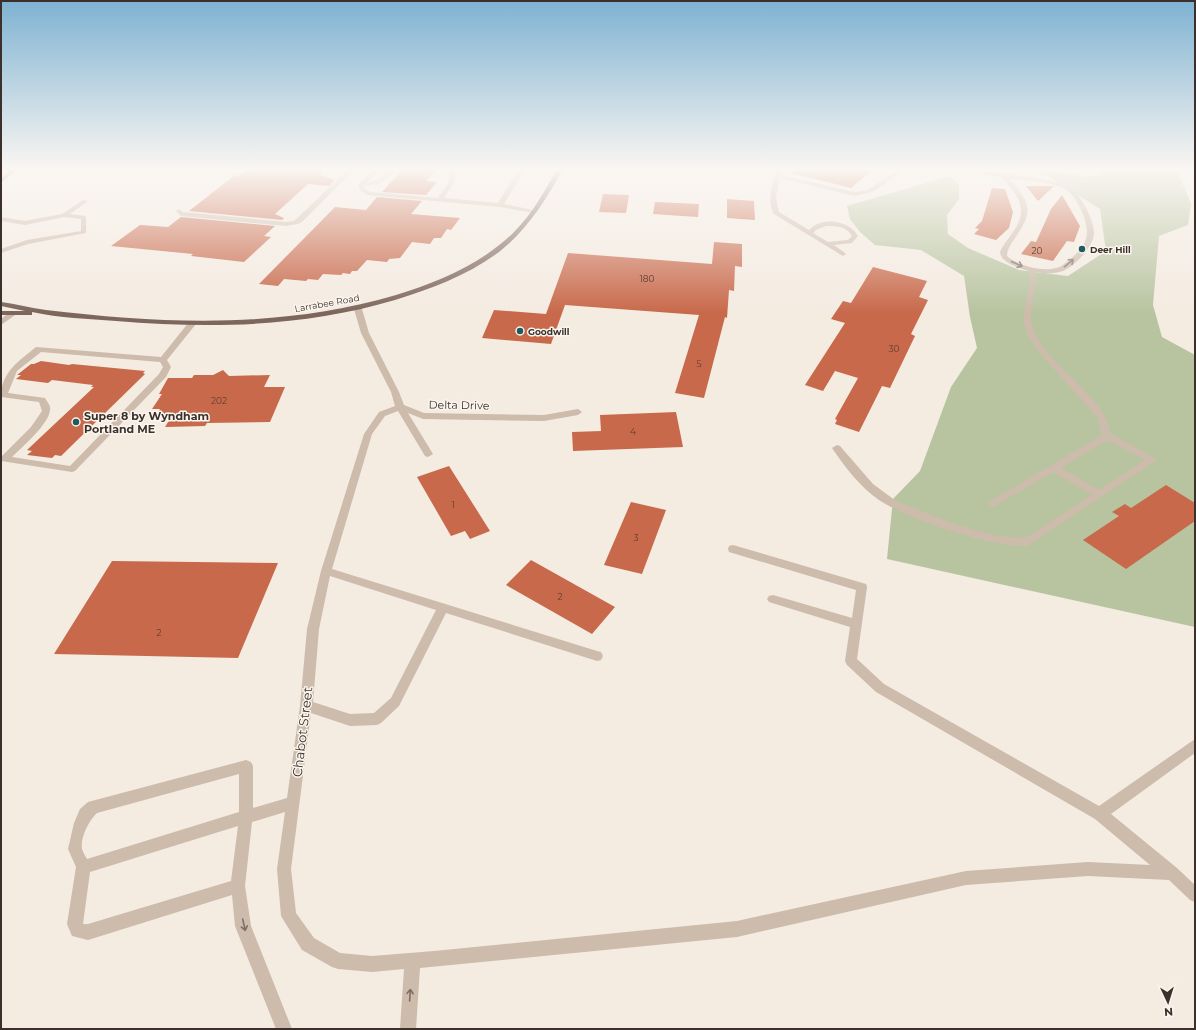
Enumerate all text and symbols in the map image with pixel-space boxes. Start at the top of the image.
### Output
marker: Deer Hill [1077,244,1087,254]
place label: Deer Hill [1090,244,1131,255]
house number: 20 [1031,245,1043,256]
one-way arrow [1063,259,1074,268]
one-way arrow [1010,260,1022,268]
house number: 180 [640,273,655,284]
street label: Larrabee Road [294,292,360,314]
marker: Goodwill [515,326,525,336]
place label: Goodwill [528,326,570,337]
house number: 30 [888,343,900,354]
house number: 5 [696,358,702,369]
house number: 202 [211,395,227,406]
street label: Delta Drive [428,397,490,413]
place label: Super 8 by Wyndham Portland ME [84,409,209,436]
marker: Super 8 by Wyndham Portland ME [71,417,81,427]
house number: 4 [630,426,636,437]
house number: 1 [451,499,455,510]
house number: 3 [633,532,639,543]
house number: 2 [557,591,563,602]
house number: 2 [156,627,162,638]
street label: Chabot Street [289,686,315,778]
one-way arrow [240,918,248,931]
north arrow [1148,982,1188,1022]
one-way arrow [407,989,414,1002]
text: N [1164,1005,1174,1019]

